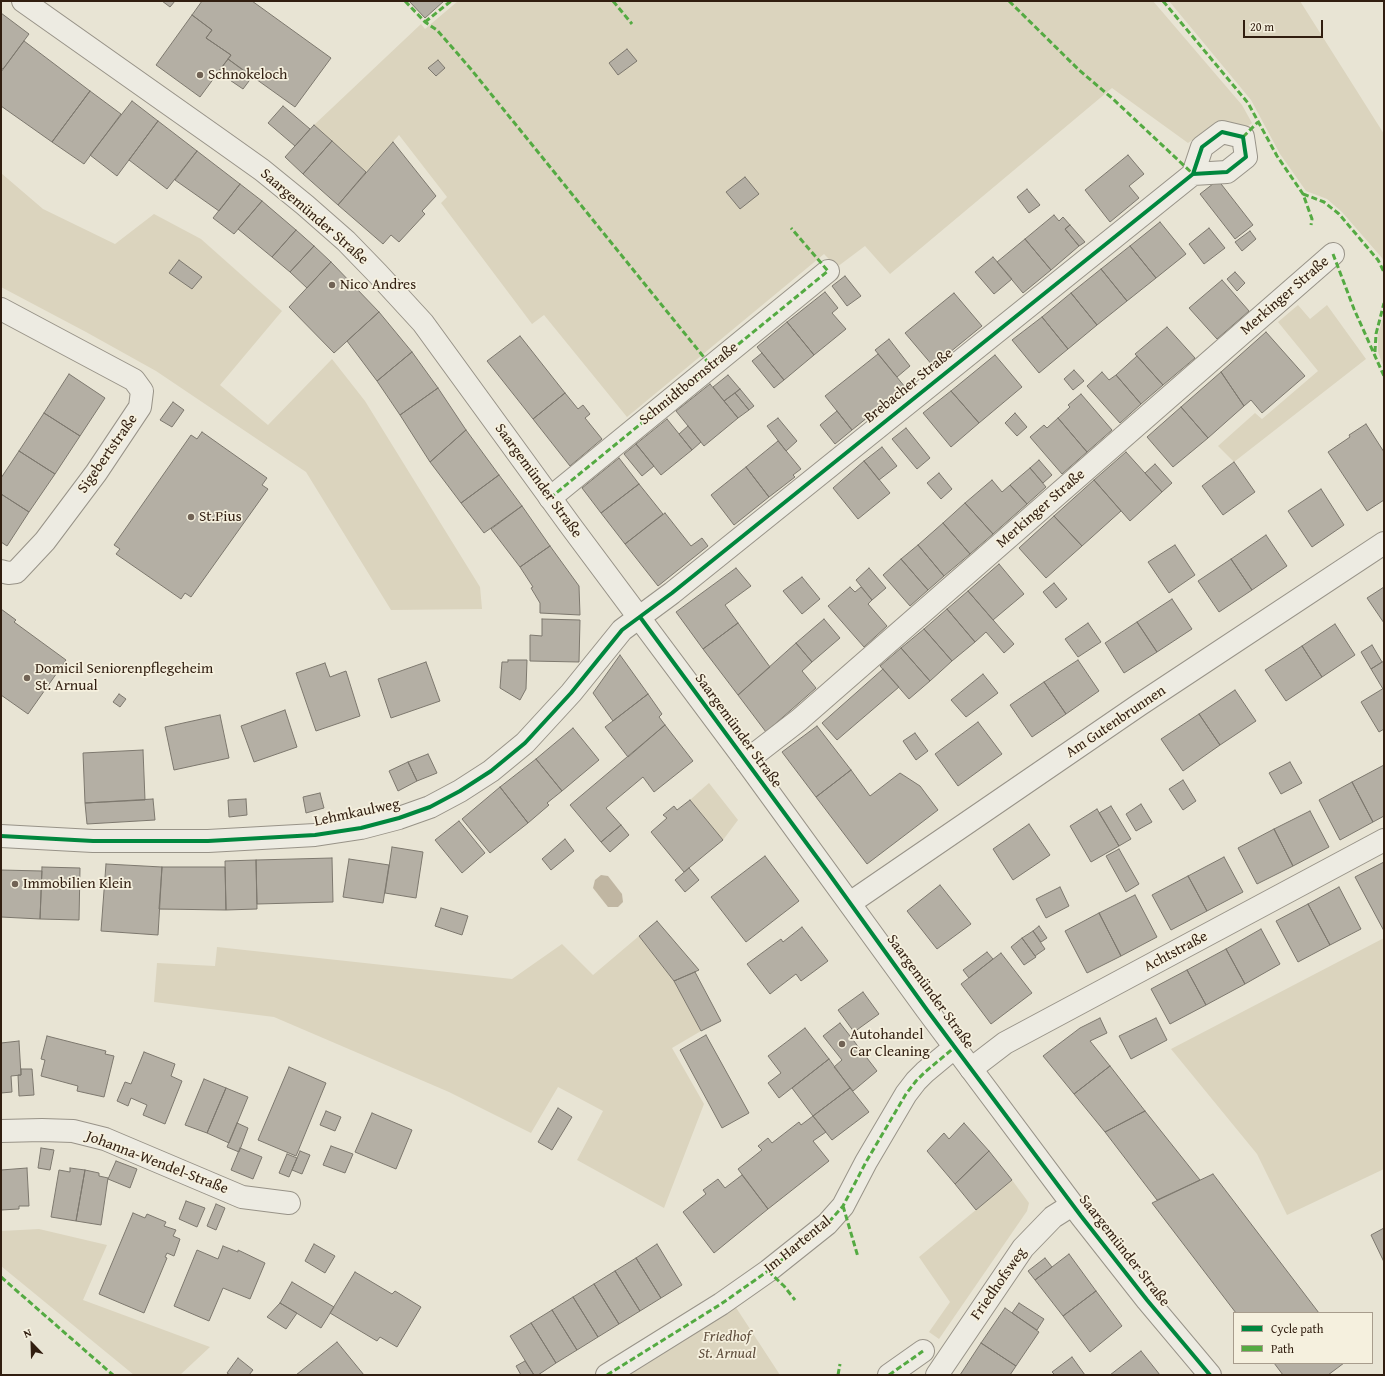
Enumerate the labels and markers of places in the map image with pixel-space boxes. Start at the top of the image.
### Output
place label: Schnokeloch [208,66,287,84]
marker: Schnokeloch [195,70,205,80]
place label: Nico Andres [340,276,416,294]
marker: Nico Andres [327,280,337,290]
place label: St.Pius [199,508,242,526]
marker: St.Pius [186,512,196,522]
place label: Domicil Seniorenpflegeheim St. Arnual [35,660,213,695]
marker: Domicil Seniorenpflegeheim St. Arnual [22,673,32,683]
place label: Immobilien Klein [23,875,132,893]
marker: Immobilien Klein [10,879,20,889]
place label: Autohandel Car Cleaning [850,1026,930,1061]
marker: Autohandel Car Cleaning [837,1039,847,1049]

